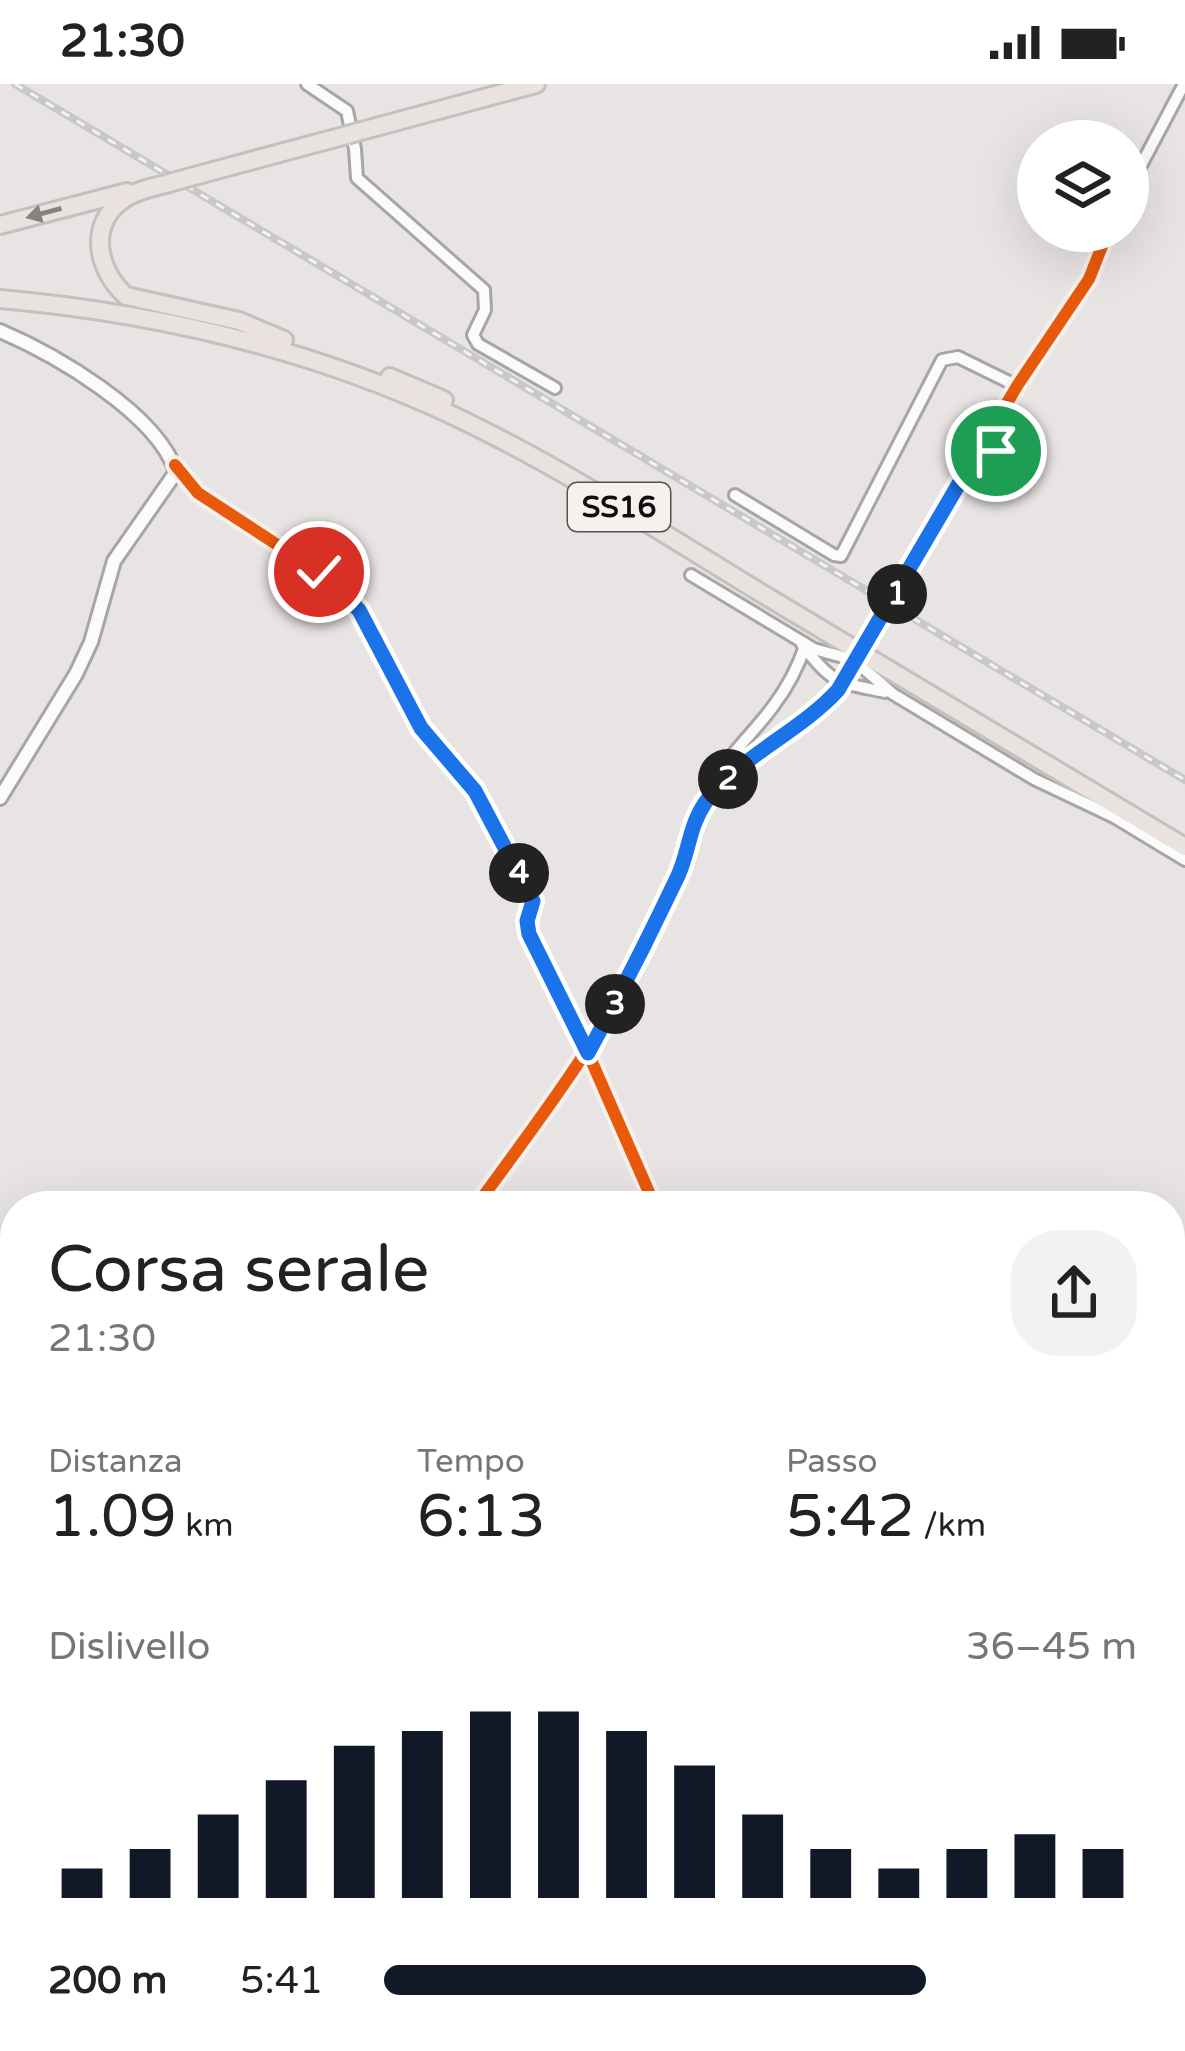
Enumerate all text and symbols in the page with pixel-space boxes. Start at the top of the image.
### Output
text: 21:30 [60,15,185,69]
map controls [1017,120,1149,252]
button: layers [1017,120,1149,252]
one-way arrow [25,205,62,224]
pin [945,400,1047,502]
icon: arrive [963,418,1029,484]
road number: SS16 [568,483,670,531]
pin [268,521,370,623]
icon: check [286,539,352,605]
pin: 1 [867,564,927,624]
text: 1 [887,574,907,613]
pin: 2 [698,749,758,809]
text: 2 [718,759,738,798]
pin: 4 [489,843,549,903]
text: 4 [509,853,529,892]
pin: 3 [585,974,645,1034]
text: 3 [605,984,625,1023]
text: Corsa serale [48,1230,429,1310]
button: share [1011,1230,1137,1356]
text: 21:30 [48,1315,156,1362]
text: Distanza [48,1442,183,1481]
text: Tempo [417,1442,525,1481]
text: Passo [786,1442,878,1481]
text: 1.09 [48,1481,177,1553]
text: 6:13 [417,1481,546,1553]
text: 5:42 [786,1481,915,1553]
text: km [177,1506,234,1545]
text: /km [915,1506,986,1545]
text: Dislivello [48,1623,210,1670]
text: 36–45 m [966,1623,1137,1670]
text: 200 m [48,1957,167,2004]
text: 5:41 [240,1957,324,2004]

